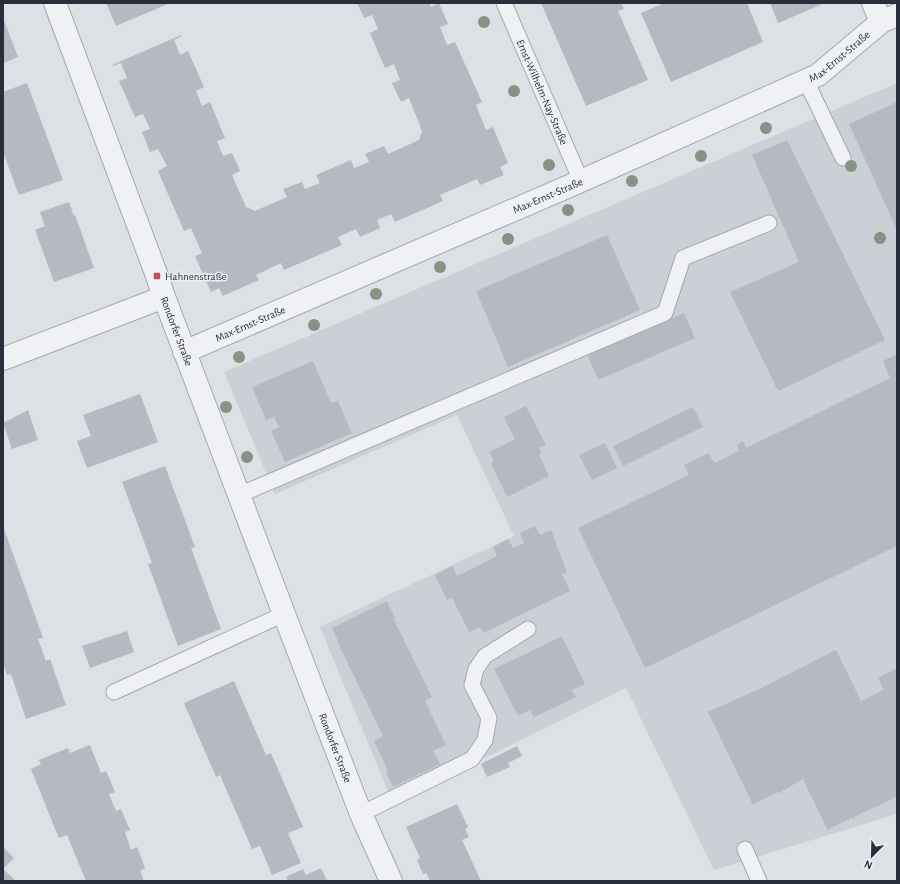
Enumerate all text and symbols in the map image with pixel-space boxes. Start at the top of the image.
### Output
street label: Max-Ernst-Straße [807,29,872,84]
street label: Ernst-Wilhelm-Nay-Straße [514,38,570,146]
street label: Max-Ernst-Straße [511,176,584,216]
marker: Hahnenstraße [152,271,162,281]
place label: Hahnenstraße [165,271,227,282]
street label: Rondorfer Straße [158,295,195,367]
street label: Max-Ernst-Straße [214,304,287,344]
street label: Rondorfer Straße [317,712,353,784]
north arrow [852,836,892,876]
text: N [863,858,874,871]

